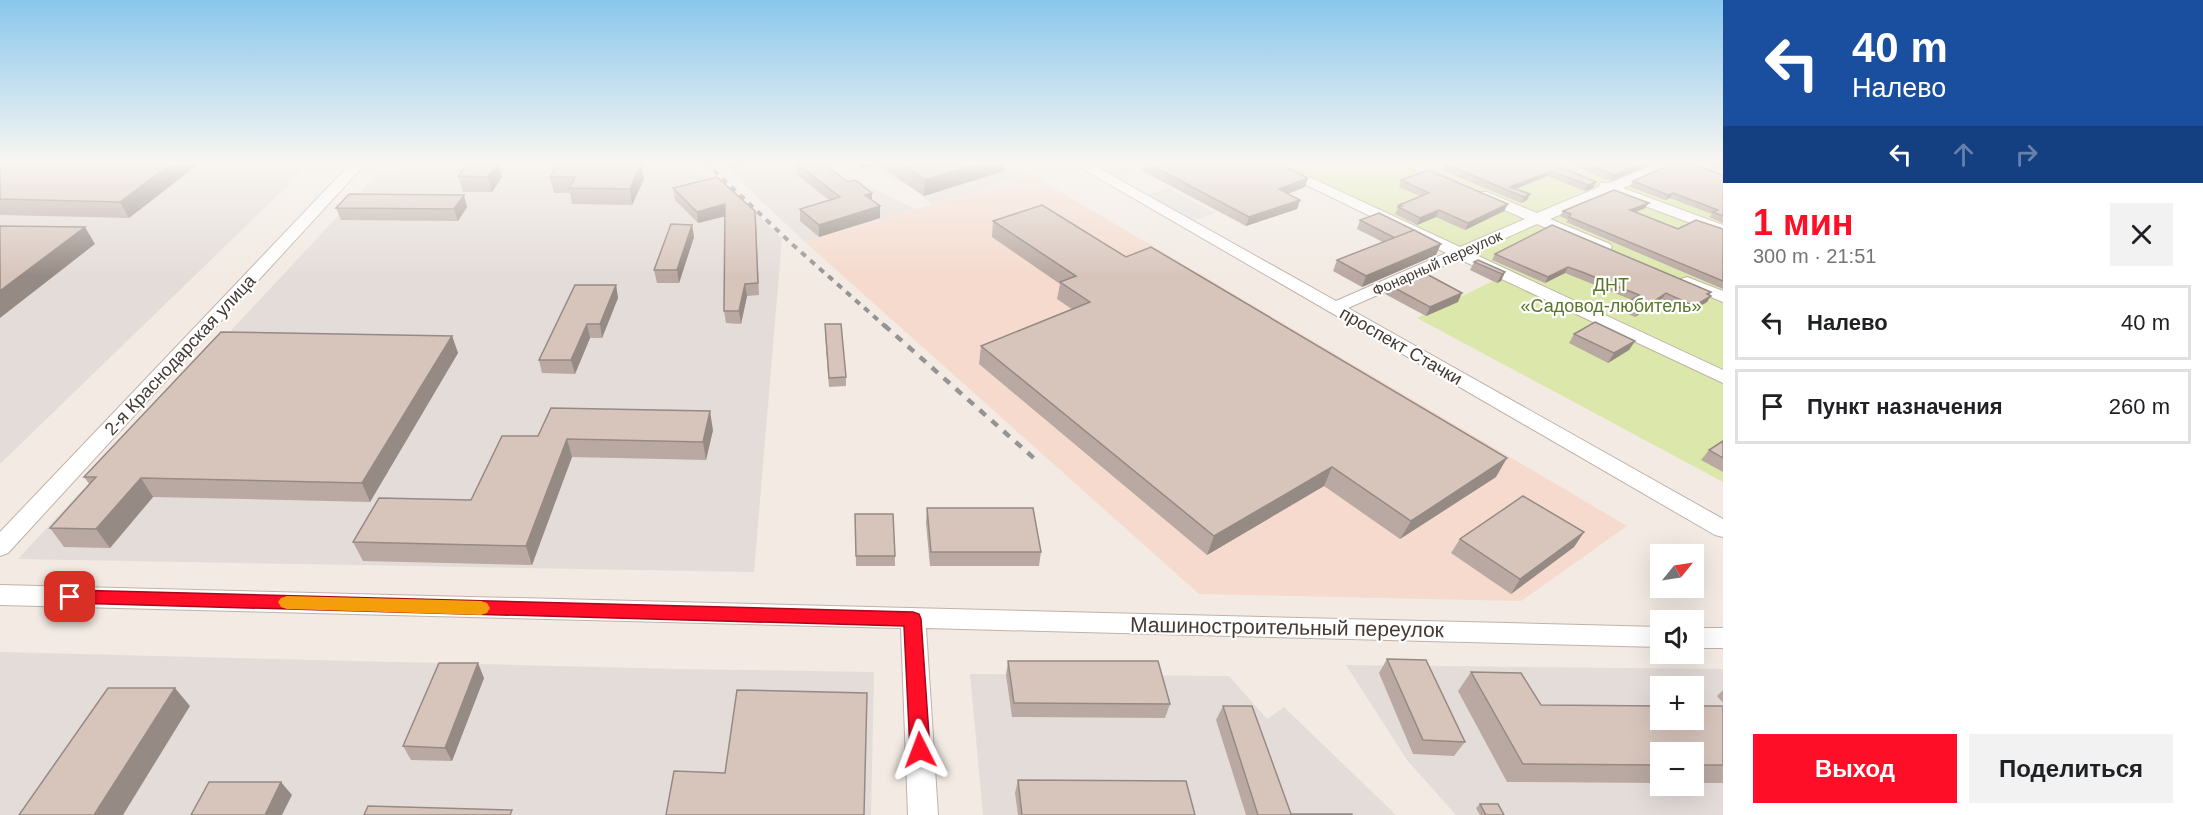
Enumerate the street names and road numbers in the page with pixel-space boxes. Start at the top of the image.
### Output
street label: Фонарный переулок [1369,227,1505,299]
street label: 2-я Краснодарская улица [100,270,260,439]
street label: проспект Стачки [1336,303,1466,389]
street label: Машиностроительный переулок [1130,613,1445,641]

